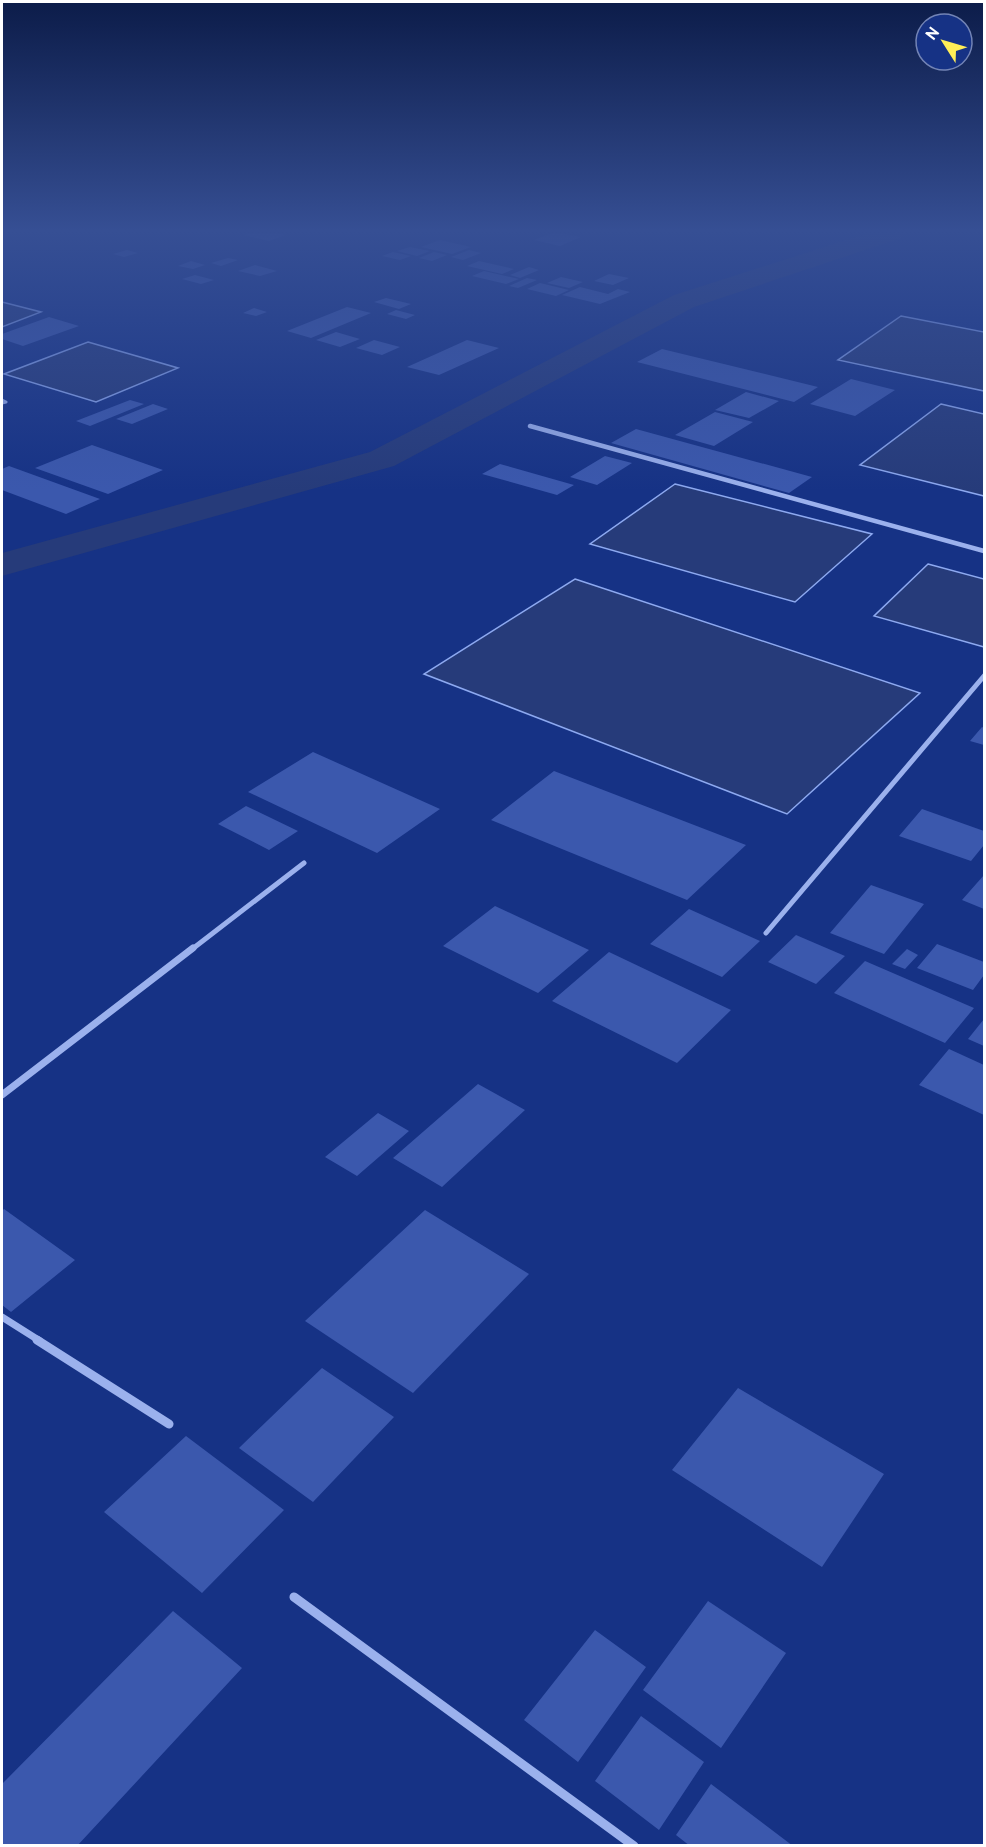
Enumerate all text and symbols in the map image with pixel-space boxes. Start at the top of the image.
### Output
north arrow [914,12,974,72]
text: N [922,24,945,45]

